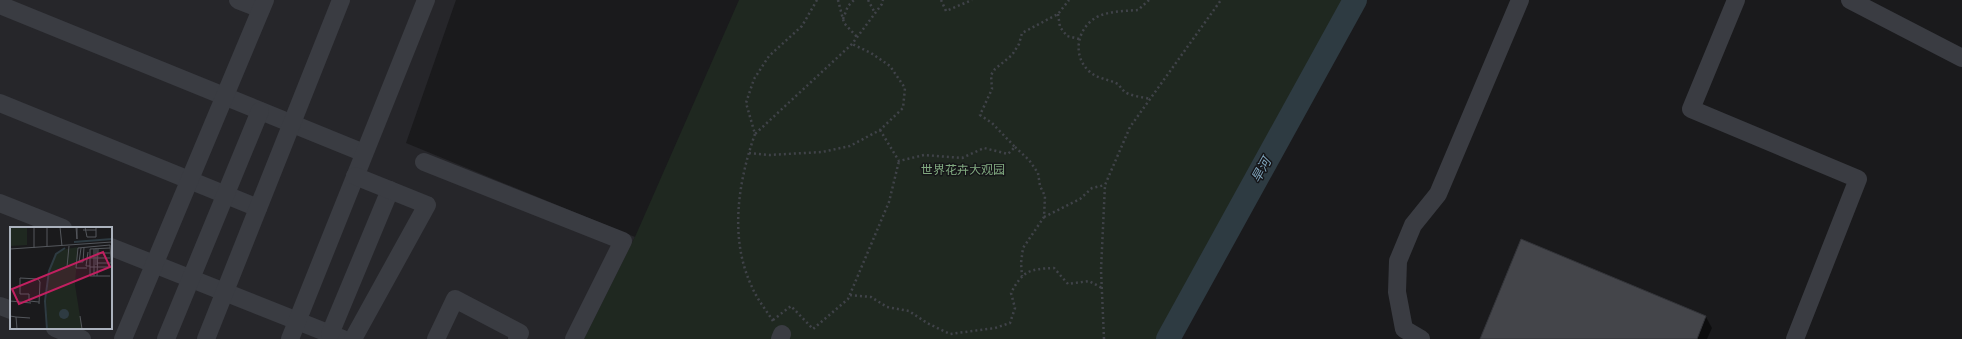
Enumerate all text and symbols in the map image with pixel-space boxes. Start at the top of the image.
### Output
water label: 旱河 [1248,152,1275,185]
park label: 世界花卉大观园 [921,163,1005,177]
inset map [10,227,112,329]

